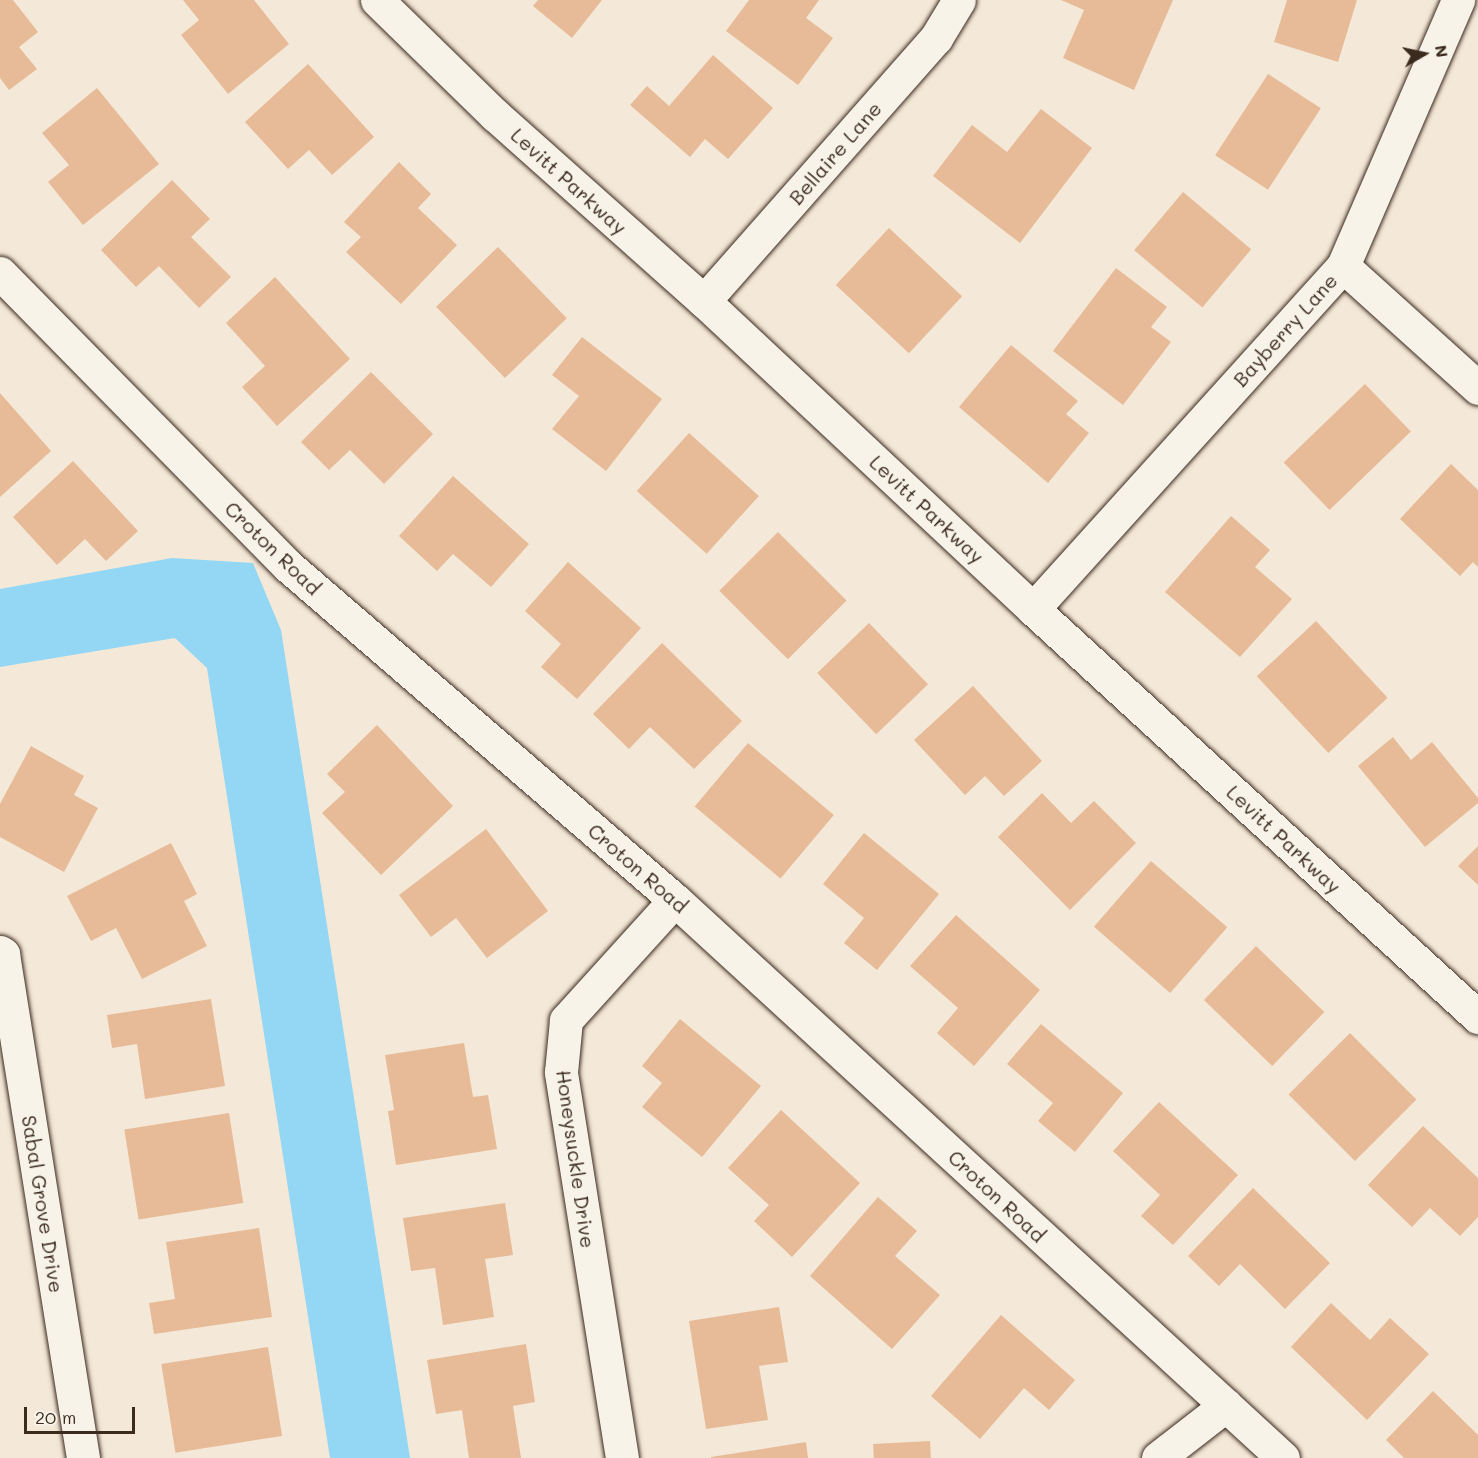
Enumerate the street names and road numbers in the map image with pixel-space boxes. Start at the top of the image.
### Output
street label: Bellaire Lane [784,97,886,209]
street label: Levitt Parkway [506,123,632,239]
street label: Bayberry Lane [1228,269,1342,391]
street label: Levitt Parkway [865,450,989,568]
street label: Croton Road [220,496,326,600]
street label: Levitt Parkway [1222,780,1346,898]
street label: Croton Road [583,818,693,918]
street label: Honeysuckle Drive [552,1068,600,1250]
street label: Sabal Grove Drive [17,1114,69,1294]
street label: Croton Road [943,1145,1051,1247]

